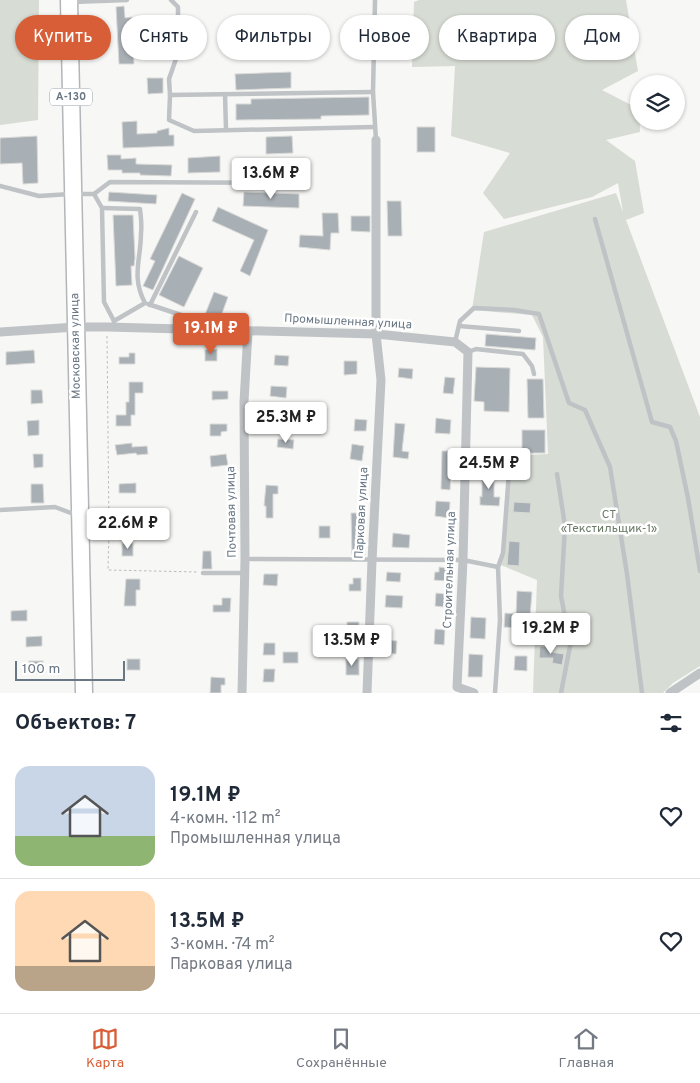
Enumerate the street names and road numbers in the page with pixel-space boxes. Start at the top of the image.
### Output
road number: А-130 [50,88,92,105]
street label: Московская улица [67,293,85,399]
street label: Промышленная улица [284,311,412,333]
street label: Почтовая улица [223,466,241,558]
street label: Парковая улица [352,467,372,559]
street label: Строительная улица [440,511,460,629]

